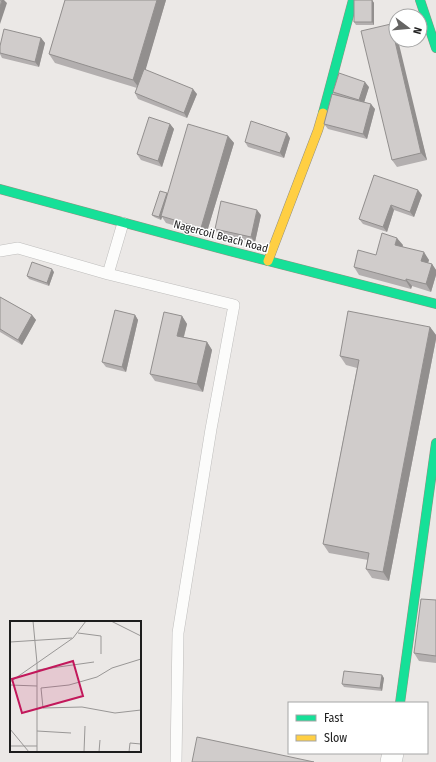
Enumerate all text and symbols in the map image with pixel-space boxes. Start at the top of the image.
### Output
north arrow [388,8,428,48]
text: N [410,26,424,36]
street label: Nagercoil Beach Road [172,218,269,255]
inset map [10,621,141,752]
legend [288,702,428,754]
text: Fast [324,711,343,725]
text: Slow [324,731,347,745]

